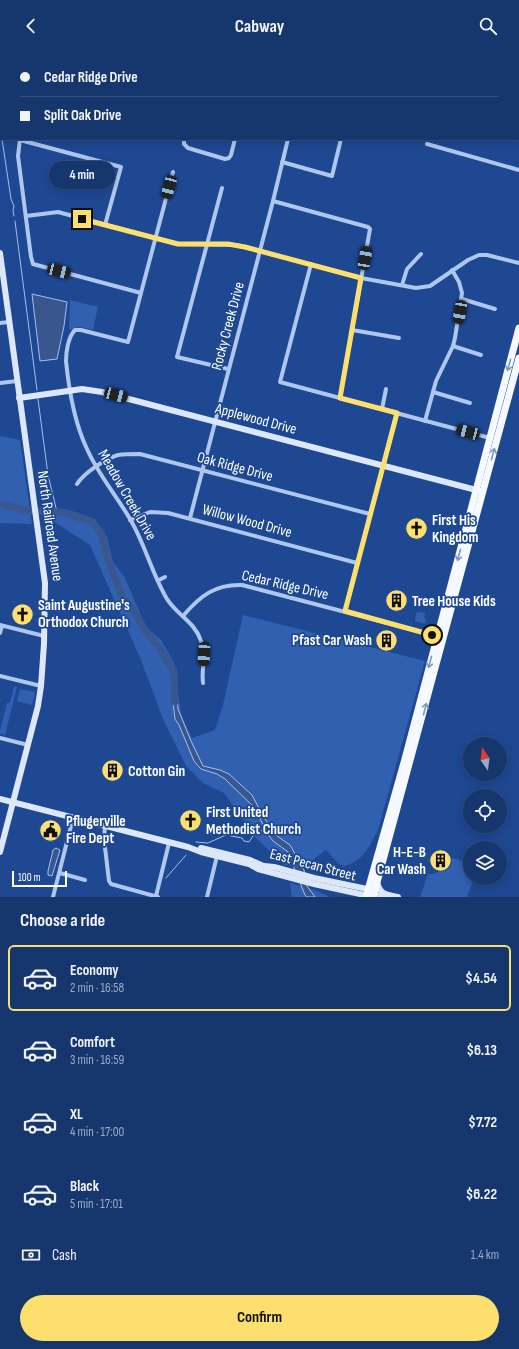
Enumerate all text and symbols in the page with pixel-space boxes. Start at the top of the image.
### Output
icon: back [20,15,42,37]
icon: search [477,15,499,37]
text: Cabway [235,16,284,37]
text: Cedar Ridge Drive [44,68,138,87]
text: Split Oak Drive [44,106,121,125]
callout: 4 min [49,161,115,189]
text: 4 min [69,167,95,183]
car [160,174,178,200]
route end [73,210,91,228]
car [357,245,373,271]
car [46,262,72,280]
street label: Rocky Creek Drive [207,280,249,372]
car [452,299,468,325]
one-way arrow [505,359,512,372]
car [103,386,129,404]
street label: Applewood Drive [212,399,299,439]
car [455,423,481,441]
street label: Meadow Creek Drive [93,446,161,544]
street label: Oak Ridge Drive [195,448,275,486]
one-way arrow [490,448,498,461]
street label: North Railroad Avenue [33,470,67,582]
street label: Willow Wood Drive [200,500,294,542]
place label: First His Kingdom [432,511,478,547]
church icon: First His Kingdom [403,516,429,542]
one-way arrow [455,548,462,561]
street label: Cedar Ridge Drive [240,566,330,604]
building icon: Tree House Kids [384,588,410,614]
place label: Tree House Kids [412,592,496,611]
place label: Saint Augustine's Orthodox Church [38,596,130,632]
church icon: Saint Augustine's Orthodox Church [10,601,36,627]
route start [423,626,441,644]
building icon: Pfast Car Wash [374,627,400,653]
place label: Pfast Car Wash [292,631,372,650]
car [197,642,211,666]
one-way arrow [426,655,433,668]
one-way arrow [422,703,429,716]
north arrow [463,737,507,781]
map controls [463,737,507,885]
building icon: Cotton Gin [99,758,125,784]
place label: Cotton Gin [128,762,185,781]
button: locate [463,789,507,833]
place label: First United Methodist Church [206,803,301,839]
church icon: First United Methodist Church [177,808,203,834]
place label: Pflugerville Fire Dept [66,812,126,848]
public building icon: Pflugerville Fire Dept [37,817,63,843]
button: layers [463,841,507,885]
place label: H-E-B Car Wash [377,843,426,879]
street label: East Pecan Street [268,844,359,886]
building icon: H-E-B Car Wash [428,848,454,874]
scale bar [12,869,67,888]
text: 100 m [18,871,40,884]
text: Choose a ride [20,910,105,931]
icon: car [22,960,58,996]
text: Economy [70,961,119,980]
text: $4.54 [465,969,497,988]
text: 2 min · 16:58 [70,980,124,996]
icon: car [22,1032,58,1068]
text: Comfort [70,1033,115,1052]
text: $6.13 [466,1041,497,1060]
text: 3 min · 16:59 [70,1052,124,1068]
icon: car [22,1104,58,1140]
text: XL [70,1105,83,1124]
text: $7.72 [468,1113,497,1132]
text: 4 min · 17:00 [70,1124,124,1140]
icon: car [22,1176,58,1212]
text: Black [70,1177,99,1196]
text: $6.22 [466,1185,497,1204]
text: 5 min · 17:01 [70,1196,123,1212]
icon: cash [20,1244,42,1266]
text: Cash [52,1246,77,1265]
text: 1.4 km [471,1247,499,1263]
button: Confirm [20,1295,499,1341]

